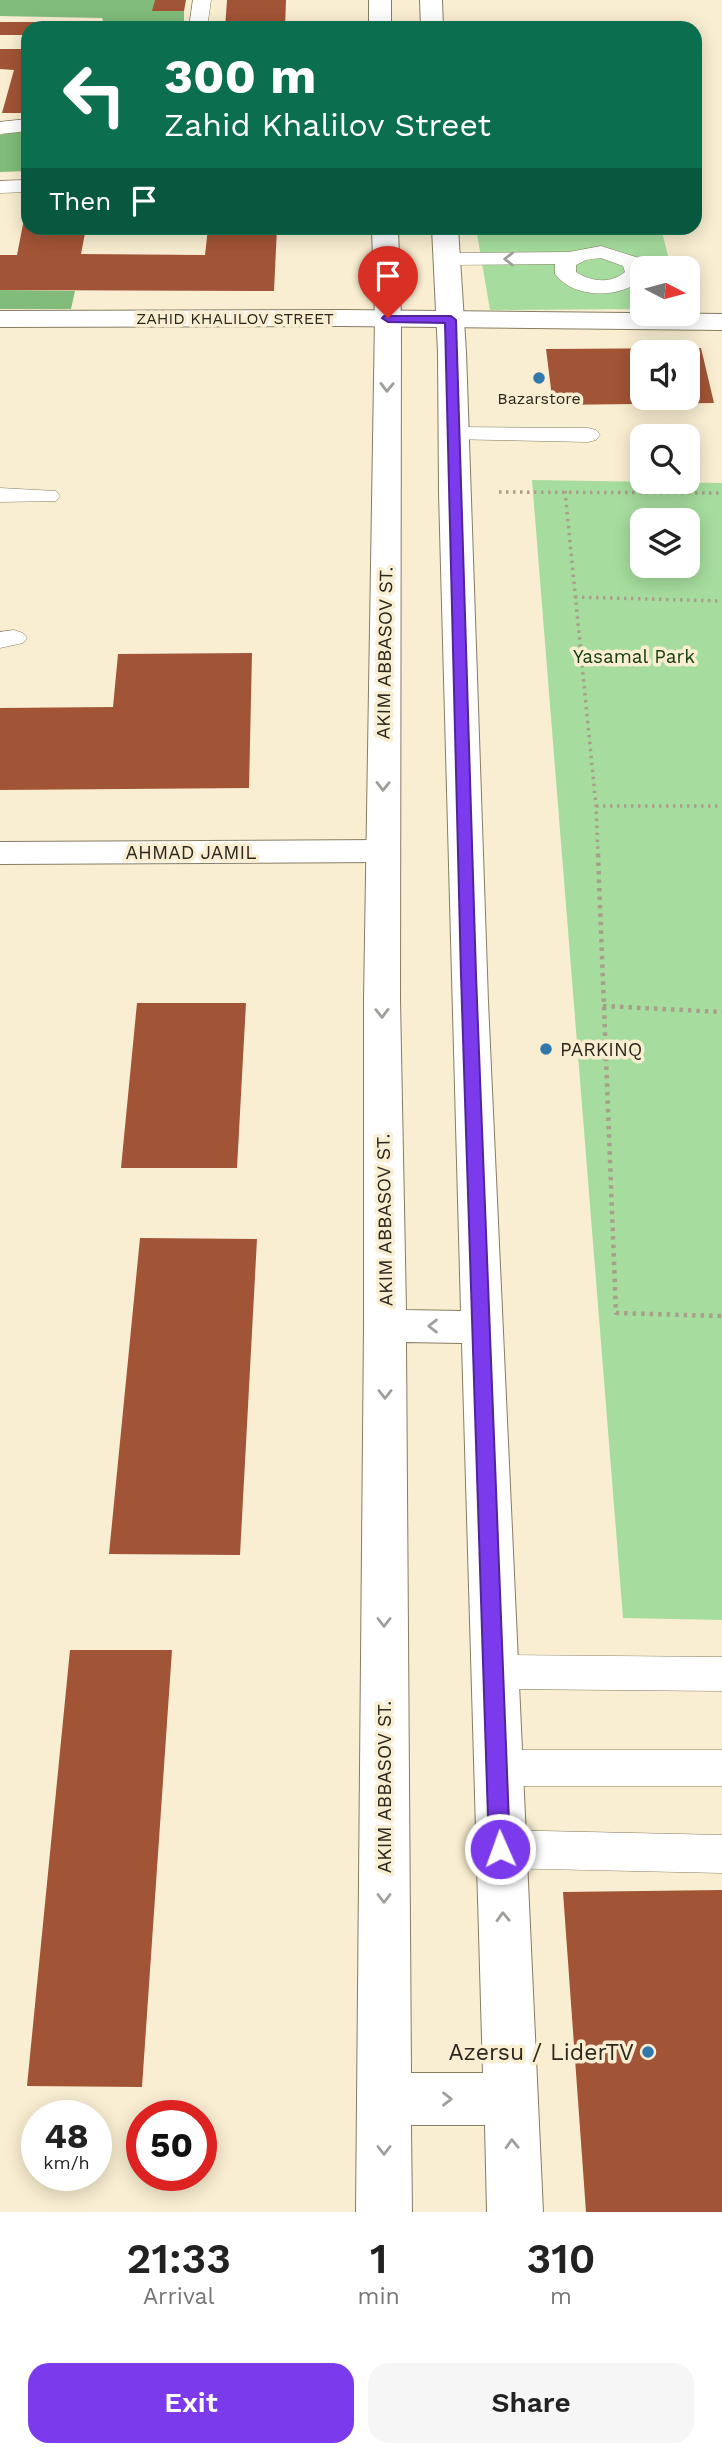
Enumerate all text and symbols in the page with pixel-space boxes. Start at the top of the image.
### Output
text: 300 m [164,47,316,105]
icon: left [49,49,140,140]
text: Zahid Khalilov Street [164,106,491,144]
icon: arrive [125,182,163,220]
text: Then [49,186,111,216]
pin [358,246,418,318]
one-way arrow [503,251,513,267]
north arrow [630,256,700,326]
map controls [630,256,700,578]
icon: arrive [369,257,407,295]
street label: ZAHID KHALILOV STREET [136,309,334,328]
button: sound [630,340,700,410]
marker: Bazarstore [531,370,547,386]
one-way arrow [379,381,394,392]
place label: Bazarstore [497,389,581,408]
button: search [630,424,700,494]
button: layers [630,508,700,578]
street label: AKIM ABBASOV ST. [371,566,398,740]
park label: Yasamal Park [573,645,695,668]
one-way arrow [375,781,391,791]
street label: AHMAD JAMIL [125,841,257,864]
one-way arrow [374,1008,390,1019]
place label: PARKINQ [560,1038,642,1061]
marker: PARKINQ [538,1041,554,1057]
street label: AKIM ABBASOV ST. [371,1133,398,1307]
one-way arrow [427,1318,438,1334]
one-way arrow [377,1389,393,1400]
one-way arrow [376,1617,392,1627]
street label: AKIM ABBASOV ST. [373,1701,396,1873]
position arrow [463,1812,537,1886]
one-way arrow [376,1893,392,1904]
one-way arrow [495,1911,510,1922]
place label: Azersu / LiderTV [448,2039,634,2066]
marker: Azersu / LiderTV [640,2044,656,2060]
one-way arrow [442,2091,453,2107]
speed limit sign: 50 [126,2100,217,2191]
text: 48 [44,2115,89,2157]
one-way arrow [505,2138,520,2149]
one-way arrow [376,2145,392,2156]
text: km/h [43,2152,90,2173]
text: 21:33 [127,2234,231,2283]
text: 1 [370,2234,387,2283]
text: 310 [526,2234,595,2283]
text: Arrival [143,2283,215,2310]
text: min [358,2283,400,2310]
text: m [550,2283,572,2310]
button: Exit [28,2363,354,2443]
button: Share [368,2363,694,2443]

